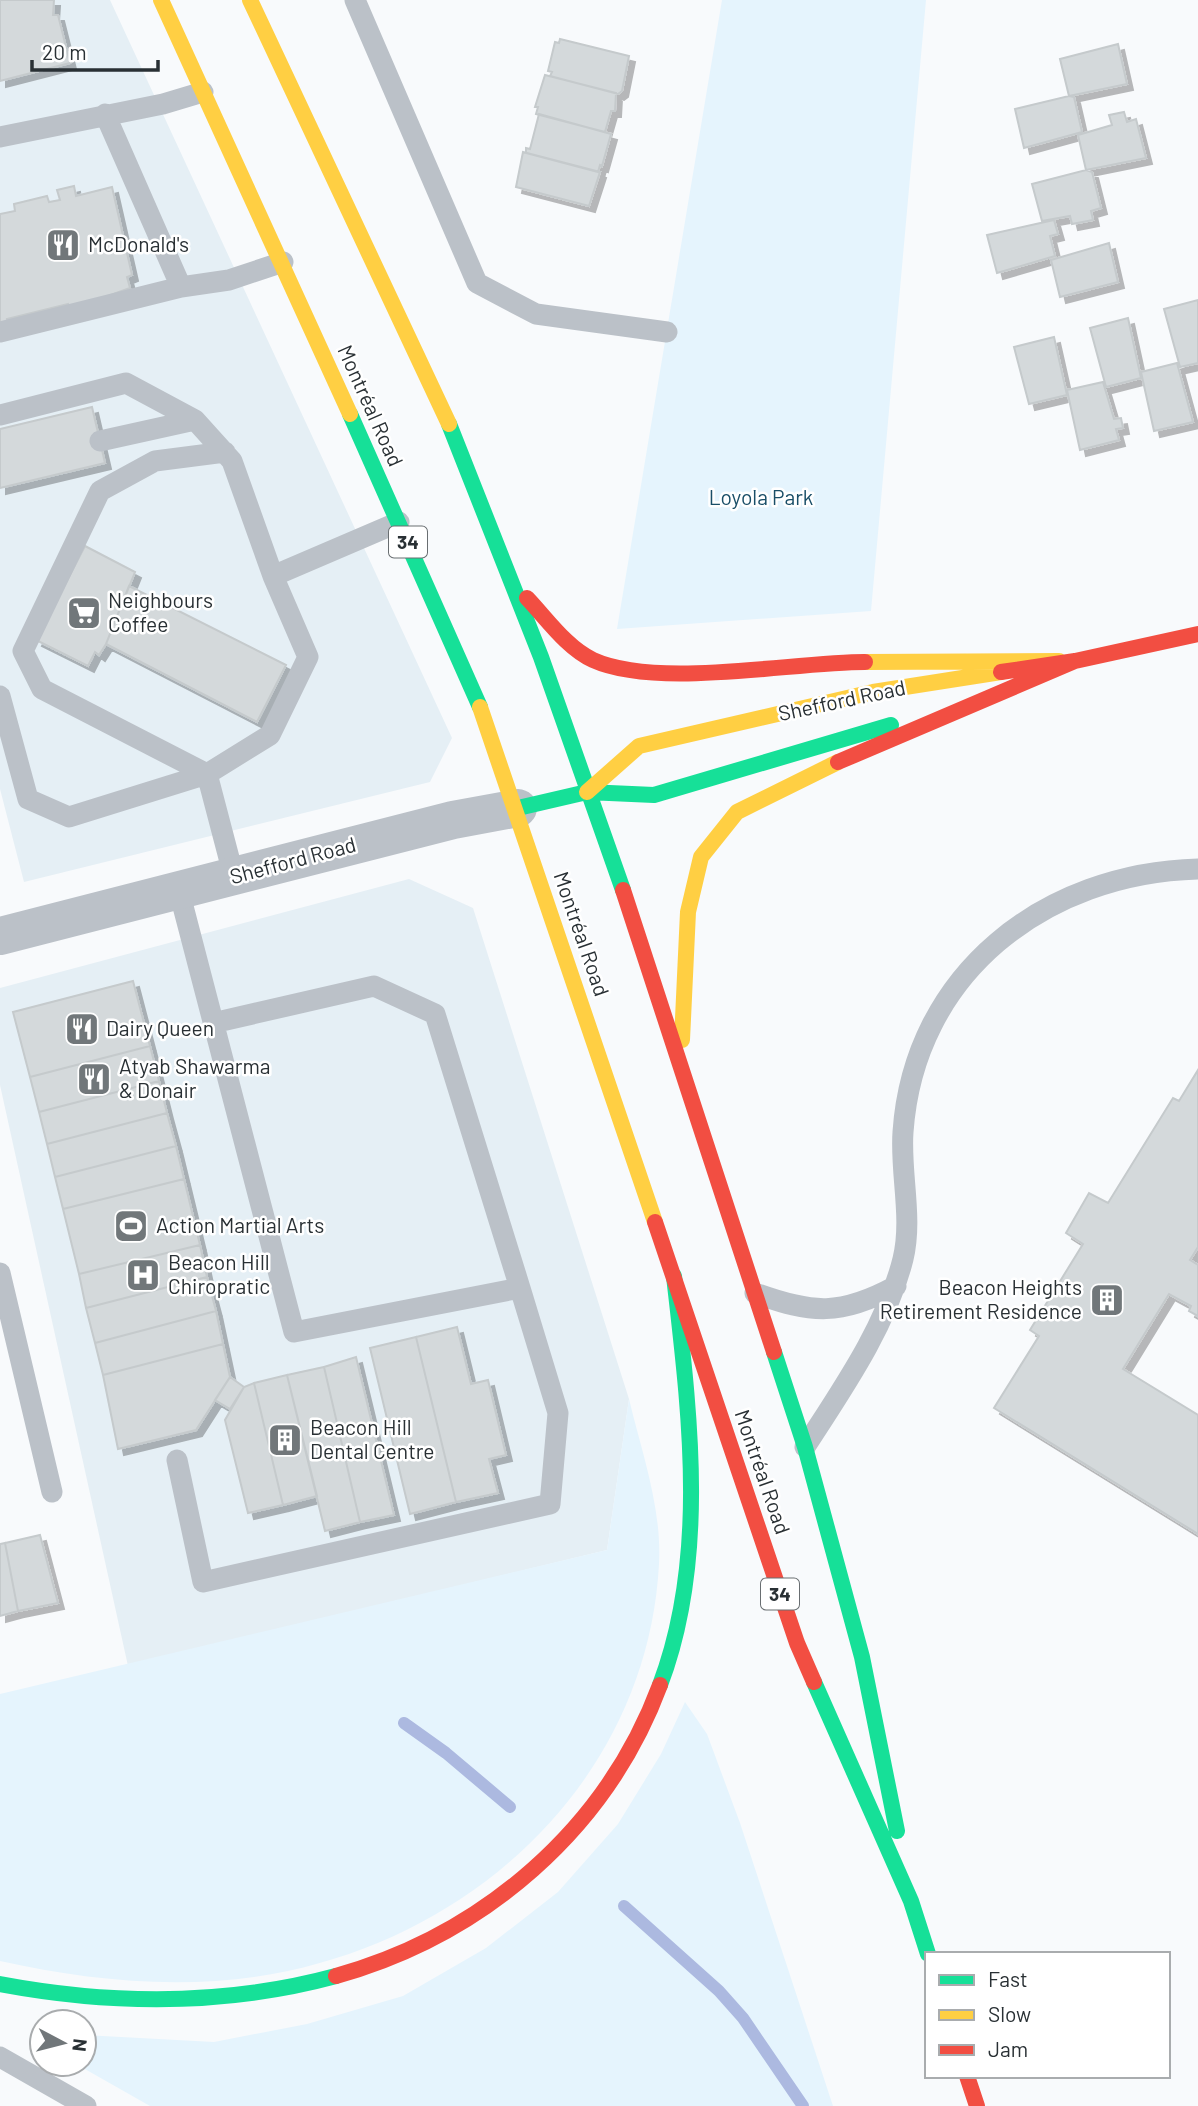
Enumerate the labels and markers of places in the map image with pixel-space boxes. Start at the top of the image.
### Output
restaurant icon: McDonald's [44,226,82,264]
place label: McDonald's [88,231,189,256]
place label: Neighbours Coffee [108,587,213,636]
supermarket icon: Neighbours Coffee [65,594,103,632]
restaurant icon: Dairy Queen [63,1010,101,1048]
place label: Dairy Queen [106,1015,214,1040]
place label: Atyab Shawarma & Donair [119,1053,271,1102]
restaurant icon: Atyab Shawarma & Donair [75,1060,113,1098]
sports icon: Action Martial Arts [112,1207,150,1245]
place label: Action Martial Arts [156,1212,324,1237]
place label: Beacon Hill Chiropratic [168,1249,270,1298]
hospital icon: Beacon Hill Chiropratic [124,1256,162,1294]
place label: Beacon Heights Retirement Residence [880,1274,1082,1323]
building icon: Beacon Heights Retirement Residence [1088,1281,1126,1319]
place label: Beacon Hill Dental Centre [310,1414,435,1463]
building icon: Beacon Hill Dental Centre [266,1421,304,1459]

